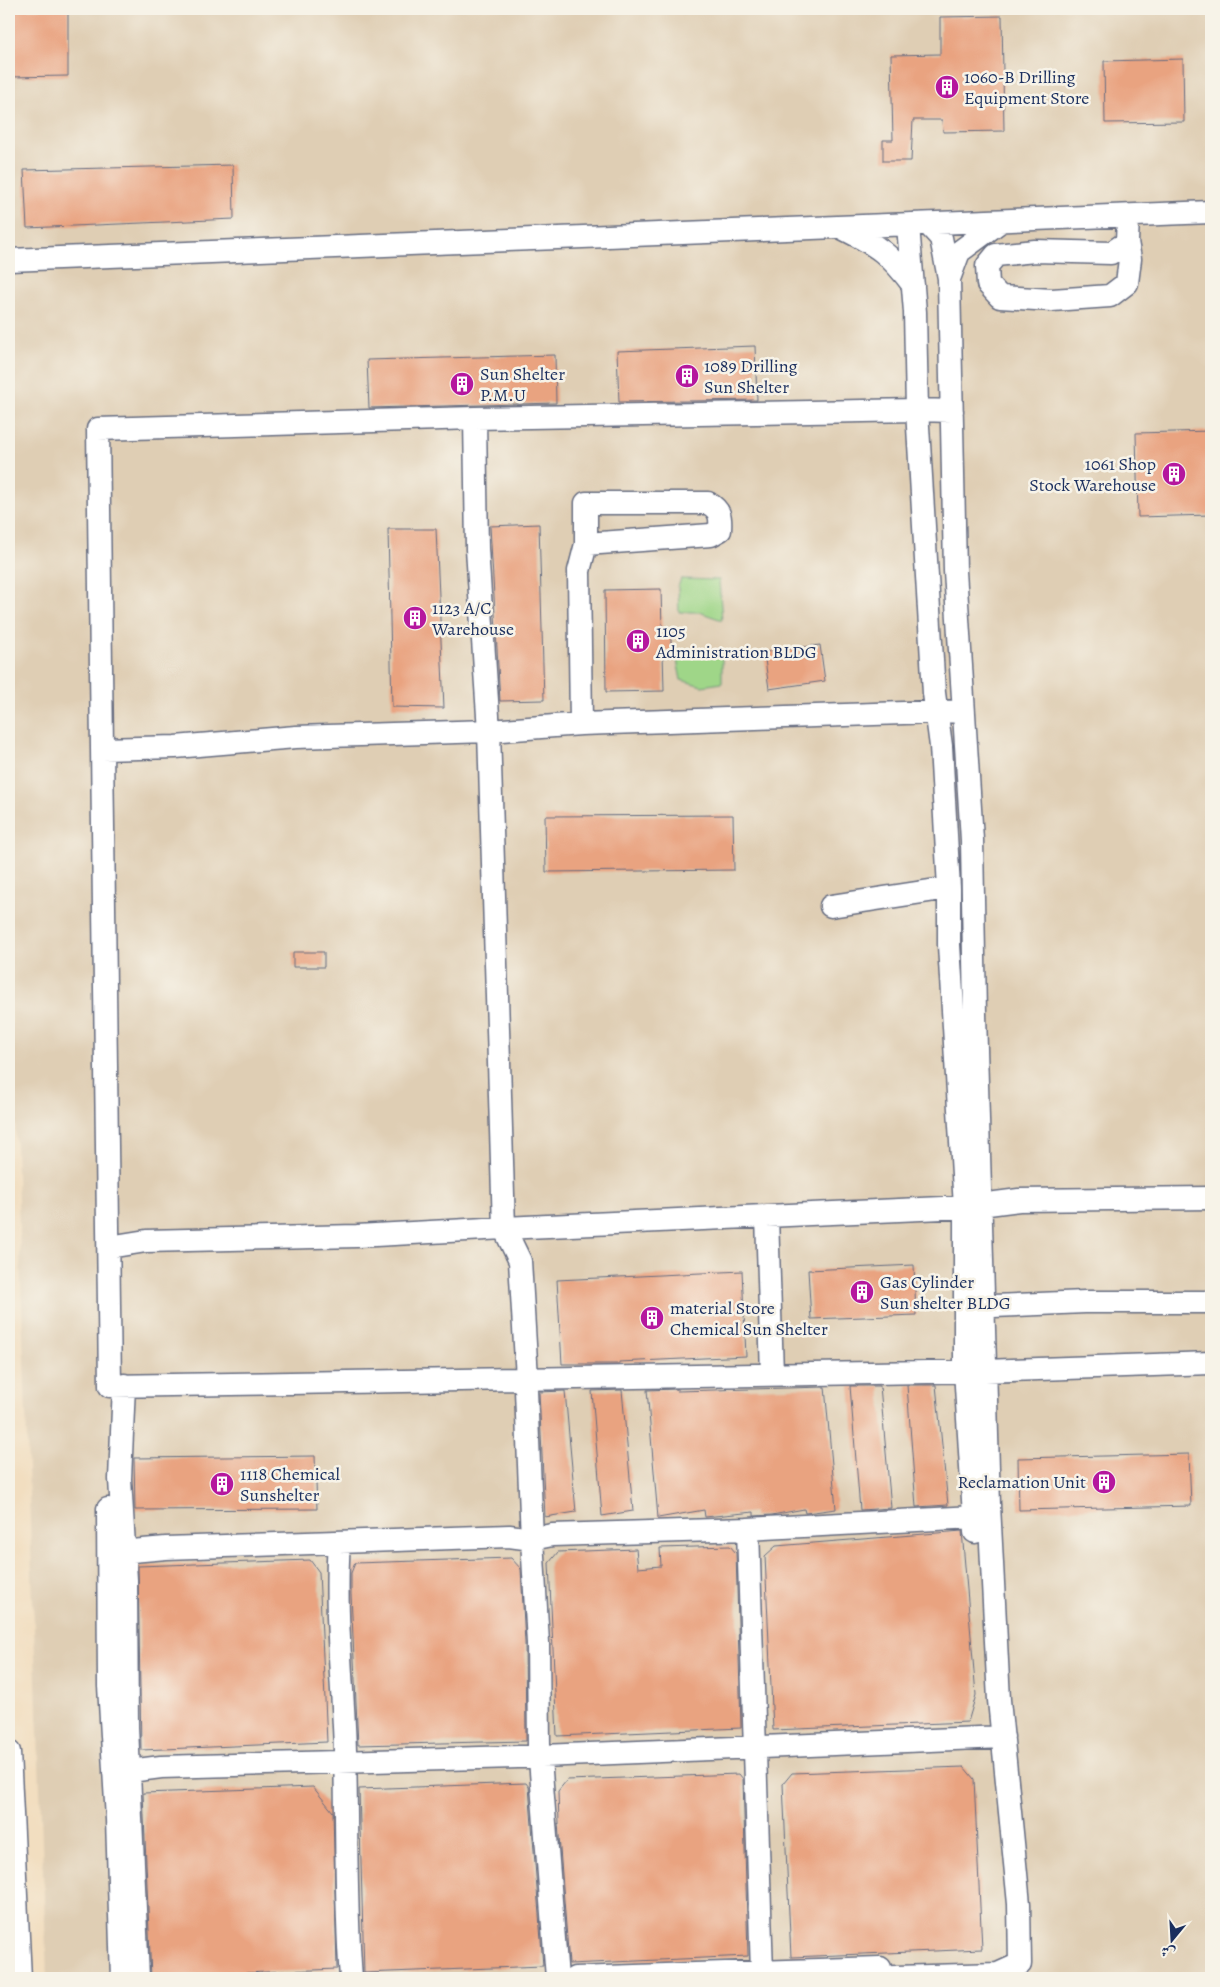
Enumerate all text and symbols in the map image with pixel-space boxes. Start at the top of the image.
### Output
place label: 1060-B Drilling Equipment Store [964,65,1089,110]
building icon: 1060-B Drilling Equipment Store [934,74,960,100]
place label: 1089 Drilling Sun Shelter [704,354,798,399]
place label: Sun Shelter P.M.U [480,362,565,407]
building icon: 1089 Drilling Sun Shelter [674,363,700,389]
building icon: Sun Shelter P.M.U [449,371,475,397]
place label: 1061 Shop Stock Warehouse [1029,452,1156,497]
building icon: 1061 Shop Stock Warehouse [1161,461,1187,487]
place label: 1123 A/C Warehouse [431,596,514,641]
building icon: 1123 A/C Warehouse [402,605,428,631]
place label: 1105 Administration BLDG [655,619,817,664]
building icon: 1105 Administration BLDG [625,628,651,654]
place label: Gas Cylinder Sun shelter BLDG [880,1270,1011,1315]
building icon: Gas Cylinder Sun shelter BLDG [849,1279,875,1305]
place label: material Store Chemical Sun Shelter [670,1296,828,1341]
building icon: material Store Chemical Sun Shelter [639,1305,665,1331]
place label: 1118 Chemical Sunshelter [240,1462,341,1507]
building icon: Reclamation Unit [1091,1469,1117,1495]
place label: Reclamation Unit [958,1470,1086,1494]
building icon: 1118 Chemical Sunshelter [209,1471,235,1497]
north arrow [1148,1914,1198,1964]
text: ش [1158,1941,1178,1963]

